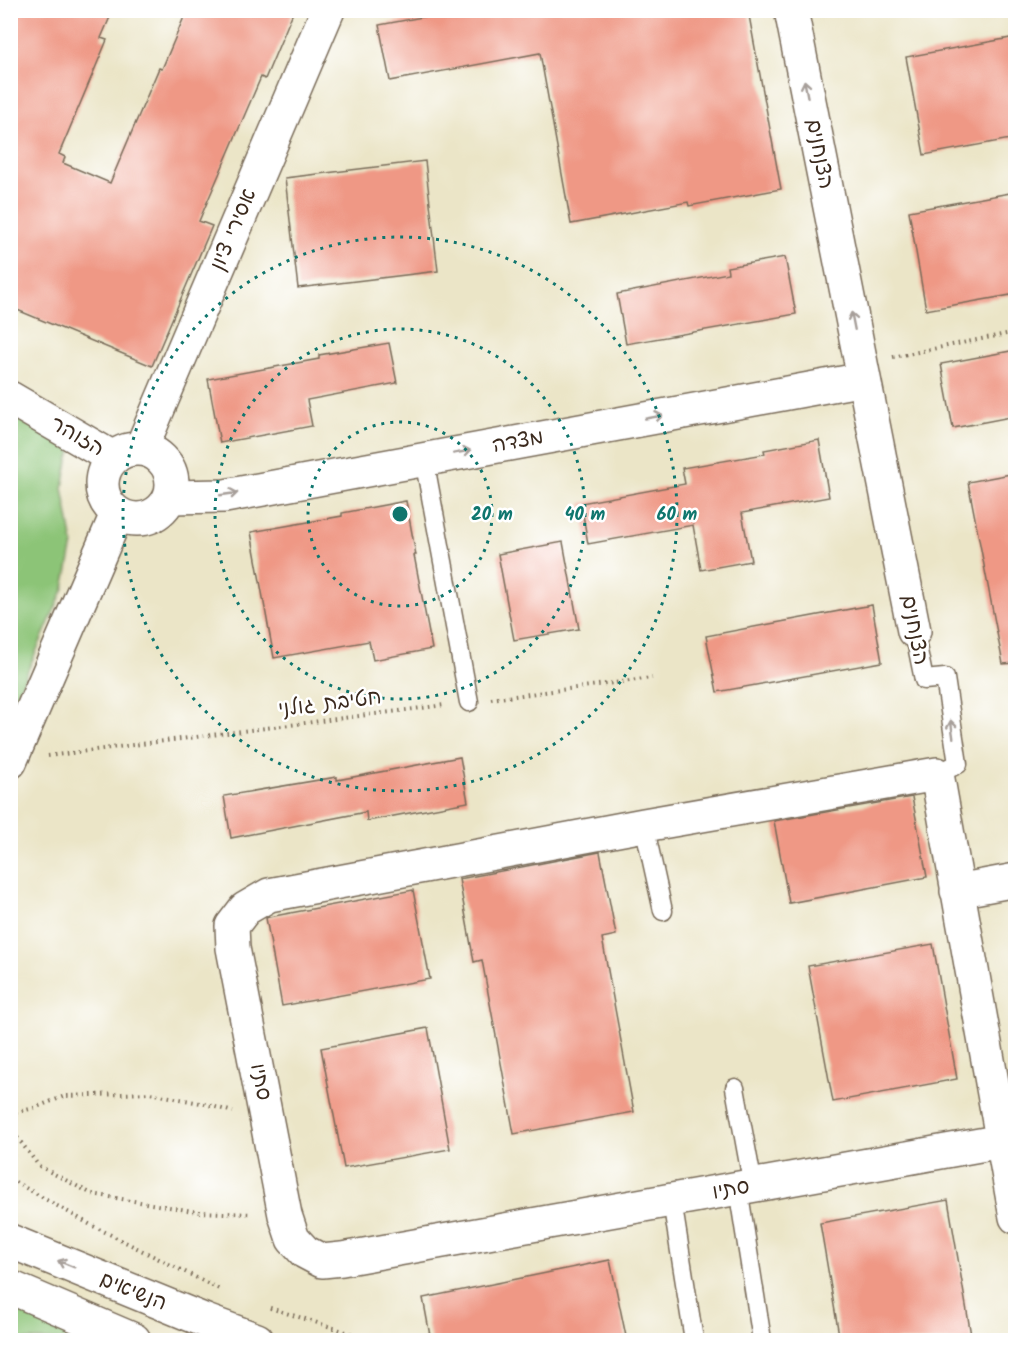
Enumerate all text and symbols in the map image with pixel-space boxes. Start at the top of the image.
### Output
one-way arrow [800,80,811,99]
street label: הצנחנים [796,116,842,192]
street label: אסירי ציון [202,184,266,276]
one-way arrow [847,312,858,332]
street label: הזוהר [44,408,110,466]
one-way arrow [643,411,663,422]
street label: מצדה [490,421,546,463]
one-way arrow [452,446,471,457]
one-way arrow [218,489,238,500]
text: 20 m [471,501,513,530]
text: 40 m [565,501,606,530]
text: 60 m [657,501,698,530]
centre of rings [390,504,410,524]
street label: הצנחנים [891,592,937,668]
street label: חטיבת גולני [276,681,384,727]
one-way arrow [947,720,958,740]
street label: סתיו [240,1061,280,1103]
street label: סתיו [710,1171,752,1209]
one-way arrow [57,1258,76,1269]
street label: הנשיאים [94,1264,172,1320]

